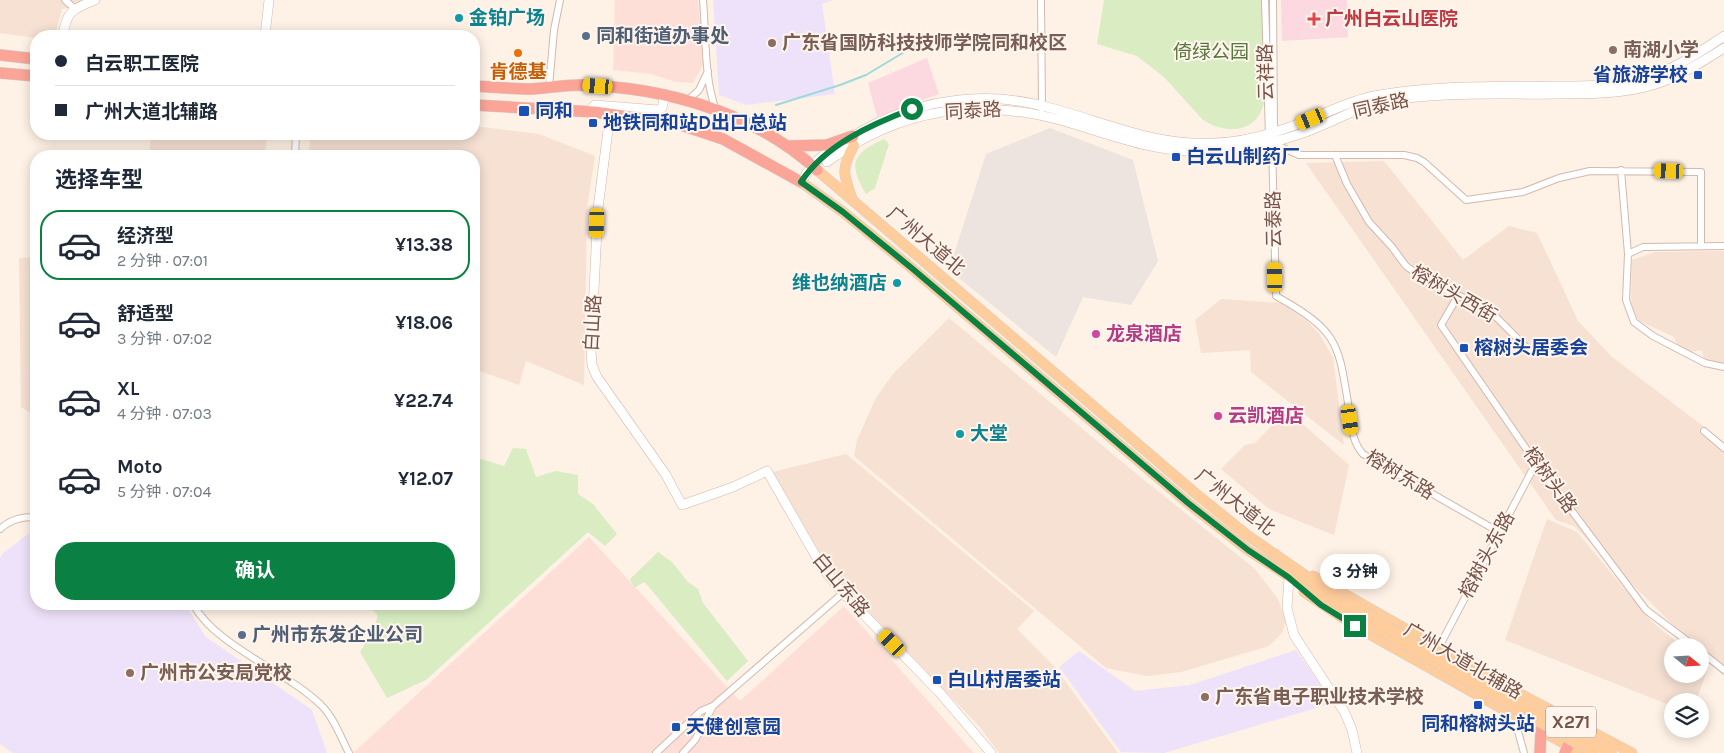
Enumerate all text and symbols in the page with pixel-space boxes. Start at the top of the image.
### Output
place label: 金铂广场 [469,7,545,29]
place label: 广州白云山医院 [1325,8,1458,30]
marker: 金铂广场 [453,12,465,24]
marker: 广州白云山医院 [1307,12,1321,26]
place label: 同和街道办事处 [596,25,729,47]
marker: 同和街道办事处 [580,30,592,42]
place label: 广东省国防科技技师学院同和校区 [782,32,1067,54]
marker: 广东省国防科技技师学院同和校区 [766,37,778,49]
place label: 南湖小学 [1623,39,1699,61]
park label: 倚绿公园 [1173,41,1249,63]
street label: 云祥路 [1255,43,1277,101]
marker: 南湖小学 [1607,44,1619,56]
marker: 肯德基 [512,47,524,59]
text: 白云职工医院 [85,53,199,75]
place label: 肯德基 [489,61,547,83]
place label: 省旅游学校 [1593,64,1688,86]
marker: 省旅游学校 [1692,69,1704,81]
car [582,77,613,95]
street label: 同泰路 [1351,89,1411,123]
route start [901,98,923,120]
street label: 同泰路 [944,99,1002,123]
place label: 同和 [535,100,573,122]
text: 广州大道北辅路 [85,101,218,123]
marker: 同和 [517,104,531,118]
car [1294,106,1327,132]
place label: 地铁同和站D出口总站 [603,112,787,134]
marker: 地铁同和站D出口总站 [587,117,599,129]
place label: 白云山制药厂 [1186,146,1300,168]
marker: 白云山制药厂 [1170,151,1182,163]
car [1653,163,1684,179]
text: 选择车型 [55,167,143,193]
street label: 云泰路 [1263,190,1285,248]
street label: 广州大道北 [883,202,969,280]
car [588,208,605,238]
icon: car [57,223,102,268]
text: 经济型 [117,225,174,247]
text: ¥13.38 [395,234,453,256]
text: 2 分钟 · 07:01 [117,251,208,270]
street label: 榕树头西街 [1407,261,1501,327]
car [1267,262,1282,292]
place label: 维也纳酒店 [792,272,887,294]
marker: 维也纳酒店 [891,277,903,289]
street label: 白山路 [581,294,605,352]
icon: car [57,301,102,346]
text: 舒适型 [117,303,174,325]
text: ¥18.06 [395,312,453,334]
place label: 龙泉酒店 [1106,323,1182,345]
marker: 龙泉酒店 [1090,328,1102,340]
text: 3 分钟 · 07:02 [117,329,212,348]
place label: 榕树头居委会 [1474,337,1588,359]
marker: 榕树头居委会 [1458,342,1470,354]
text: XL [117,378,139,400]
icon: car [57,379,102,424]
text: ¥22.74 [394,390,453,412]
text: 4 分钟 · 07:03 [117,404,212,423]
car [1340,404,1359,436]
place label: 云凯酒店 [1228,405,1304,427]
marker: 云凯酒店 [1212,410,1224,422]
place label: 大堂 [970,423,1008,445]
marker: 大堂 [954,428,966,440]
street label: 榕树头路 [1519,443,1581,517]
street label: 榕树东路 [1362,446,1438,504]
text: Moto [117,456,163,478]
icon: car [57,457,102,502]
street label: 广州大道北 [1191,464,1279,540]
text: ¥12.07 [398,468,453,490]
text: 5 分钟 · 07:04 [117,482,211,501]
street label: 榕树头东路 [1455,508,1519,602]
button: 确认 [55,542,455,600]
street label: 白山东路 [808,549,874,621]
callout: 3 分钟 [1320,554,1390,588]
text: 3 分钟 [1332,562,1378,581]
route end [1344,615,1366,637]
street label: 广州大道北辅路 [1400,618,1526,704]
place label: 广州市东发企业公司 [252,624,423,646]
car [876,627,907,659]
marker: 广州市东发企业公司 [236,629,248,641]
north arrow [1664,638,1709,682]
map controls [1664,638,1709,738]
place label: 广州市公安局党校 [140,662,292,684]
marker: 广州市公安局党校 [124,667,136,679]
place label: 白山村居委站 [947,669,1061,691]
marker: 白山村居委站 [931,674,943,686]
place label: 广东省电子职业技术学校 [1215,686,1424,708]
marker: 广东省电子职业技术学校 [1199,691,1211,703]
button: layers [1664,693,1709,738]
marker: 同和榕树头站 [1472,699,1484,711]
road number: X271 [1546,706,1596,738]
place label: 同和榕树头站 [1421,713,1535,735]
place label: 天健创意园 [686,716,781,738]
marker: 天健创意园 [670,721,682,733]

